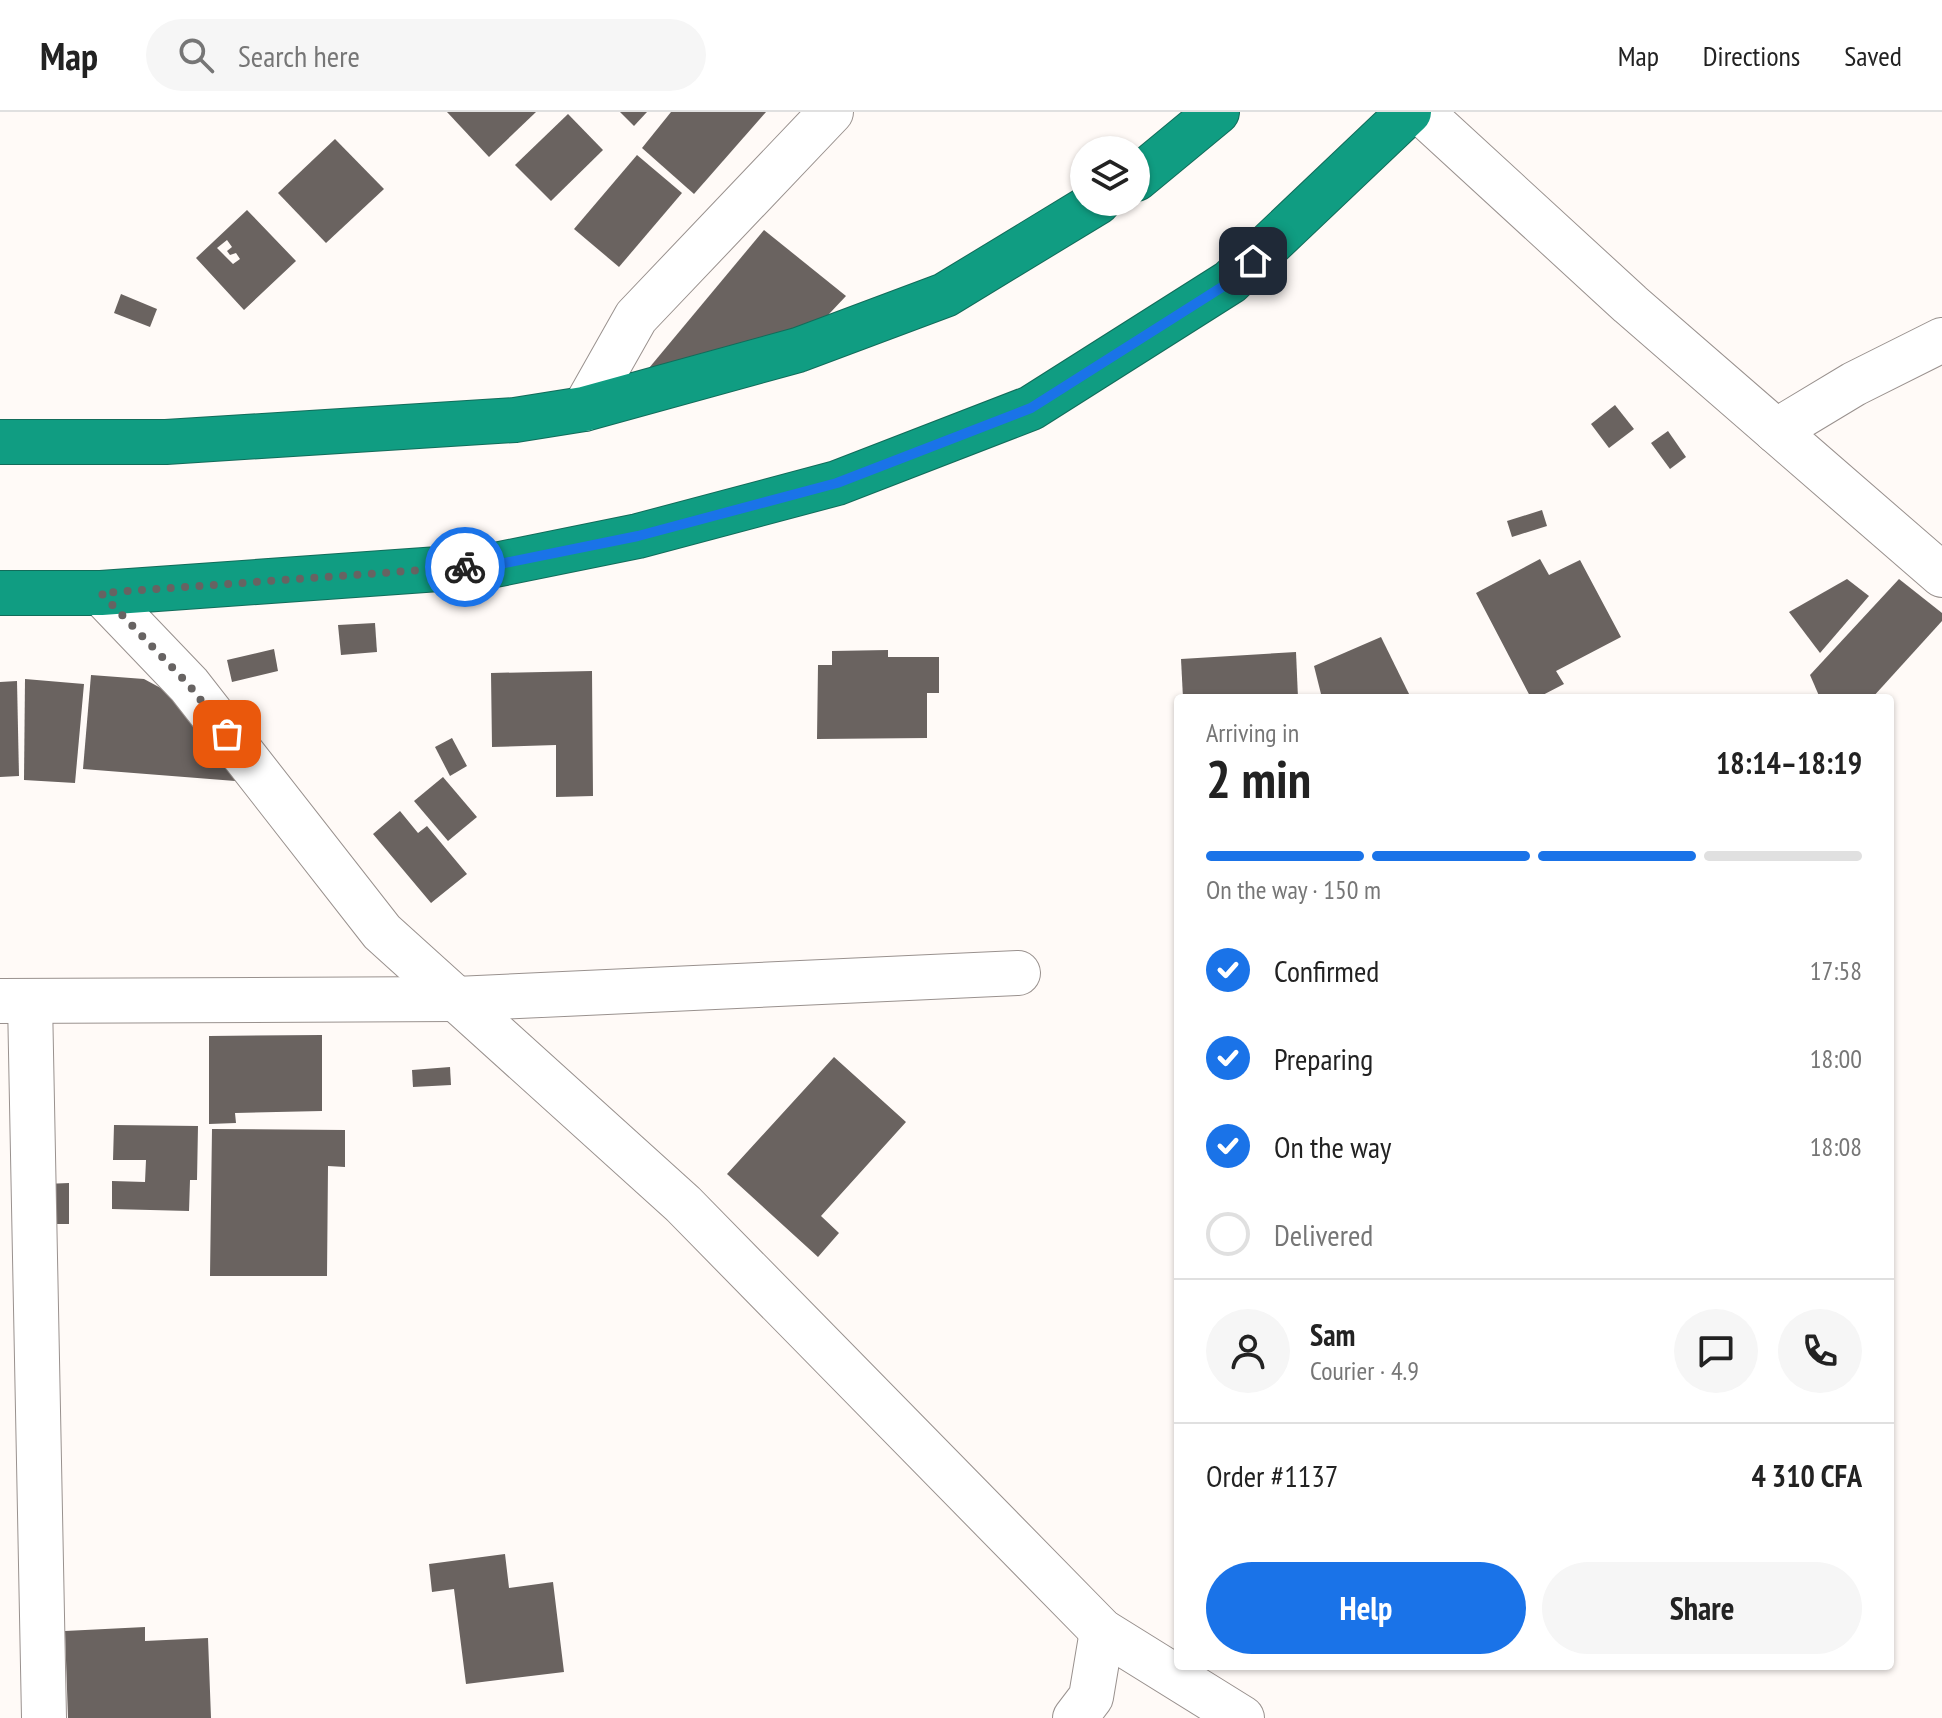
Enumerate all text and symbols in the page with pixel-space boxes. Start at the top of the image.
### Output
search box [146,19,706,91]
text: Map [40,31,98,80]
icon: search [174,33,218,77]
text: Search here [238,36,360,75]
text: Map [1618,37,1659,74]
text: Directions [1703,37,1800,74]
text: Saved [1844,37,1902,74]
map controls [1070,136,1150,216]
button: layers [1070,136,1150,216]
pin [1219,227,1287,295]
icon: home [1231,239,1275,283]
courier [425,527,505,607]
icon: bike [443,545,487,589]
pin [193,700,261,768]
icon: bag [205,712,249,756]
text: Arriving in [1206,716,1299,749]
text: 18:14–18:19 [1716,743,1862,782]
text: 2 min [1206,745,1311,812]
text: On the way · 150 m [1206,873,1381,906]
icon: check [1206,948,1250,992]
text: Confirmed [1274,951,1379,990]
text: 17:58 [1810,954,1862,987]
icon: check [1206,1036,1250,1080]
text: Preparing [1274,1039,1373,1078]
text: 18:00 [1810,1042,1862,1075]
icon: check [1206,1124,1250,1168]
text: On the way [1274,1127,1391,1166]
text: 18:08 [1810,1130,1862,1163]
text: Delivered [1274,1215,1373,1254]
button: person [1206,1309,1290,1393]
button: chat [1674,1309,1758,1393]
button: phone [1778,1309,1862,1393]
text: Sam [1310,1315,1355,1354]
text: Courier · 4.9 [1310,1354,1419,1387]
text: Order #1137 [1206,1456,1338,1495]
text: 4 310 CFA [1751,1456,1862,1495]
button: Help [1206,1562,1526,1654]
button: Share [1542,1562,1862,1654]

